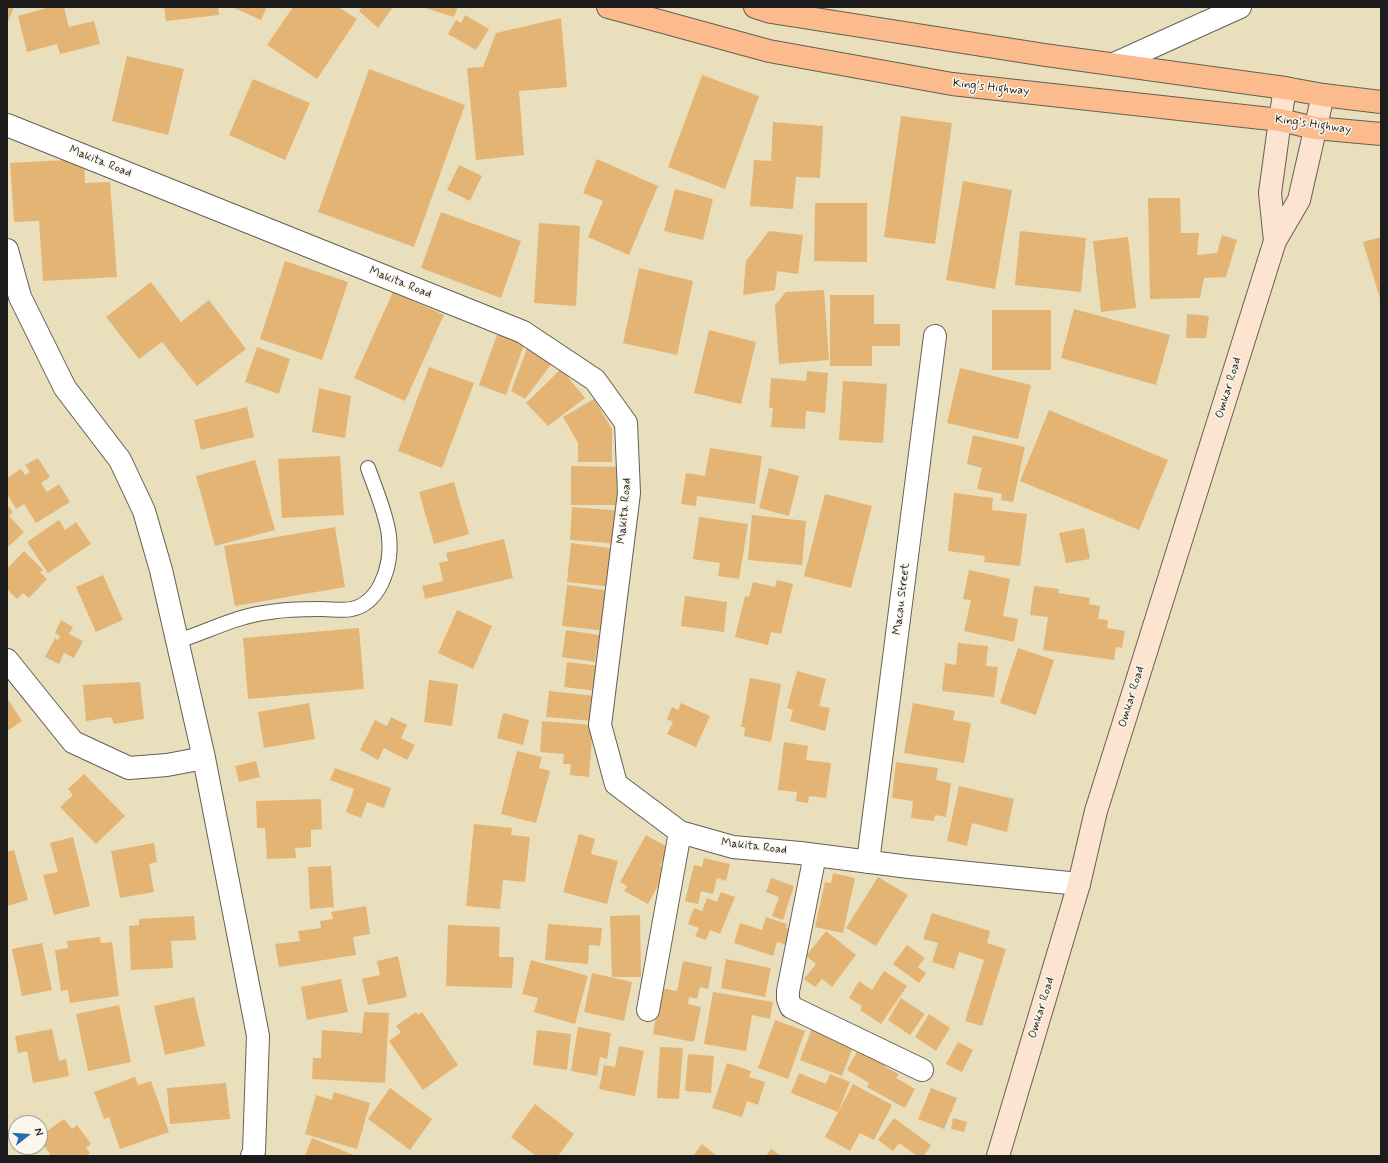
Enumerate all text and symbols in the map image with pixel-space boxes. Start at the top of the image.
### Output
street label: King's Highway [952,77,1030,99]
street label: King's Highway [1274,113,1352,137]
street label: Makita Road [67,143,133,181]
street label: Makita Road [367,264,433,302]
street label: Omkar Road [1213,356,1245,420]
street label: Makita Road [615,477,635,545]
street label: Macau Street [890,562,914,636]
street label: Omkar Road [1116,665,1148,729]
street label: Makita Road [720,836,788,858]
street label: Omkar Road [1026,976,1058,1040]
north arrow [8,1115,48,1155]
text: N [31,1126,46,1137]

